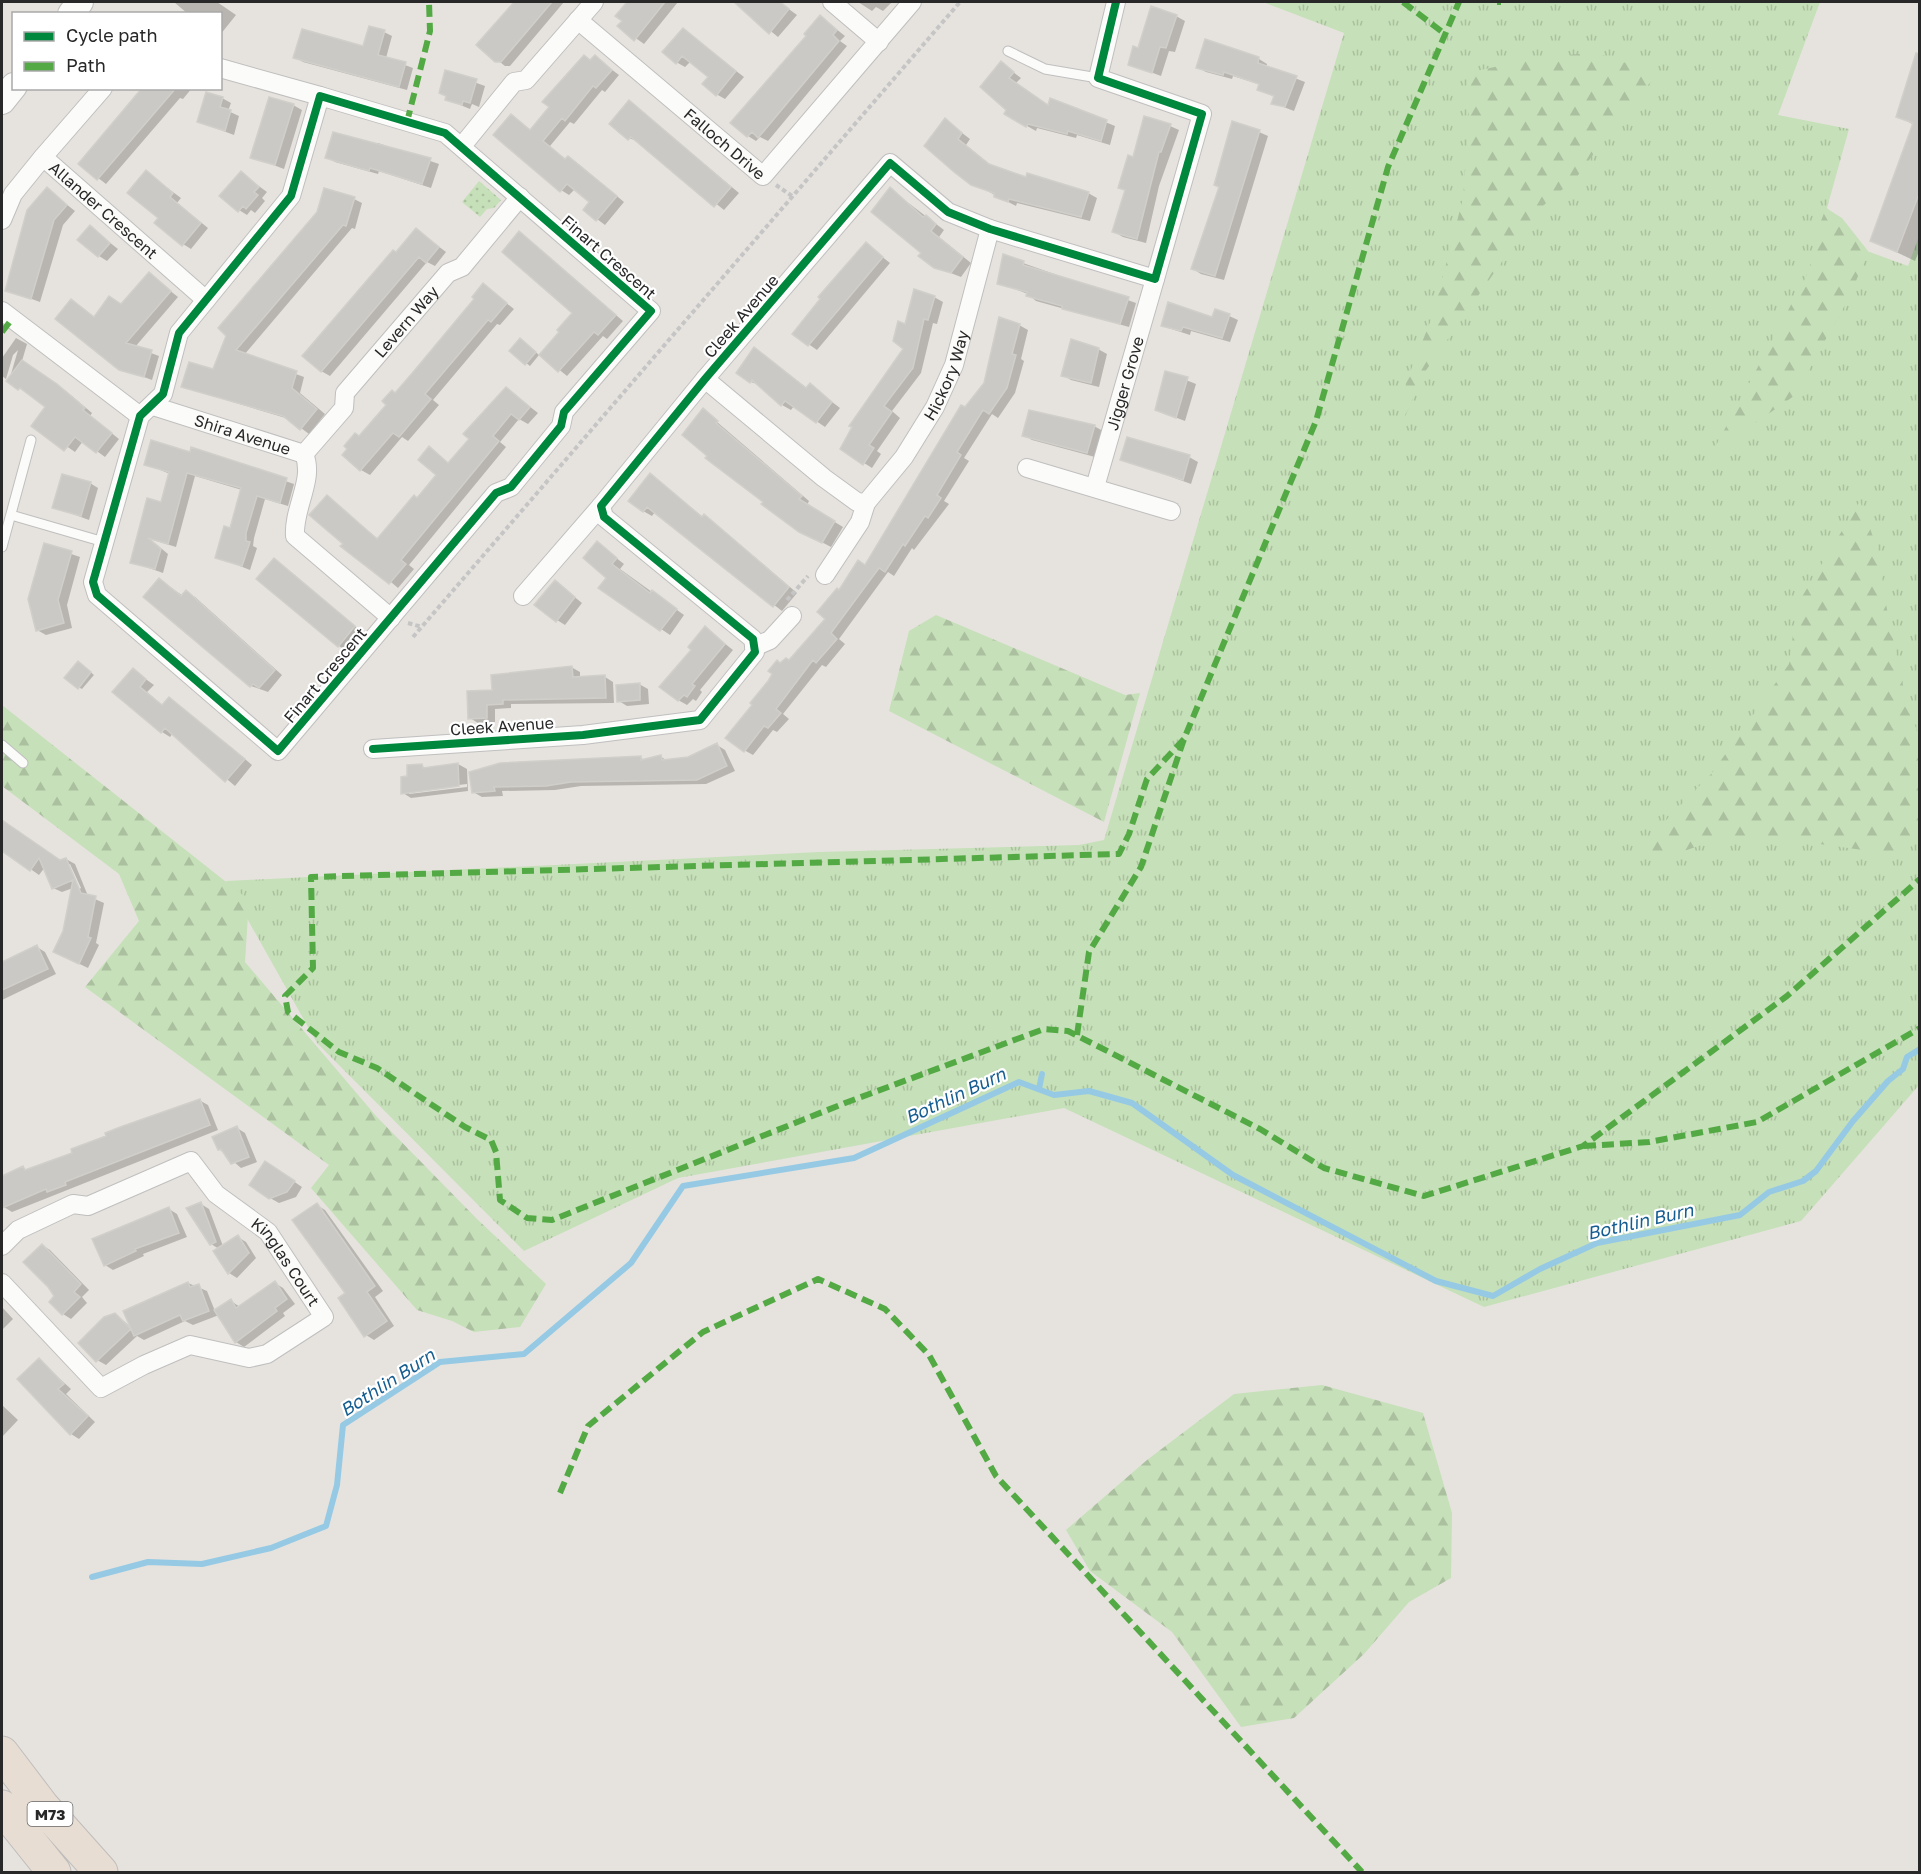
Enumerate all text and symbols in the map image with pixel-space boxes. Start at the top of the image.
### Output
legend [12,12,222,90]
text: Cycle path [66,24,158,46]
text: Path [66,54,106,76]
street label: Falloch Drive [680,104,770,184]
street label: Allander Crescent [45,157,162,263]
street label: Finart Crescent [558,211,660,303]
street label: Cleek Avenue [699,270,783,362]
street label: Levern Way [370,282,443,362]
street label: Hickory Way [919,328,973,424]
street label: Jigger Grove [1102,334,1148,433]
street label: Shira Avenue [192,410,293,459]
street label: Finart Crescent [279,623,371,727]
street label: Cleek Avenue [449,712,555,740]
water label: Bothlin Burn [901,1062,1010,1128]
water label: Bothlin Burn [1585,1198,1696,1244]
street label: Kinglas Court [247,1213,324,1310]
water label: Bothlin Burn [336,1343,439,1421]
road number: M73 [28,1802,72,1826]

